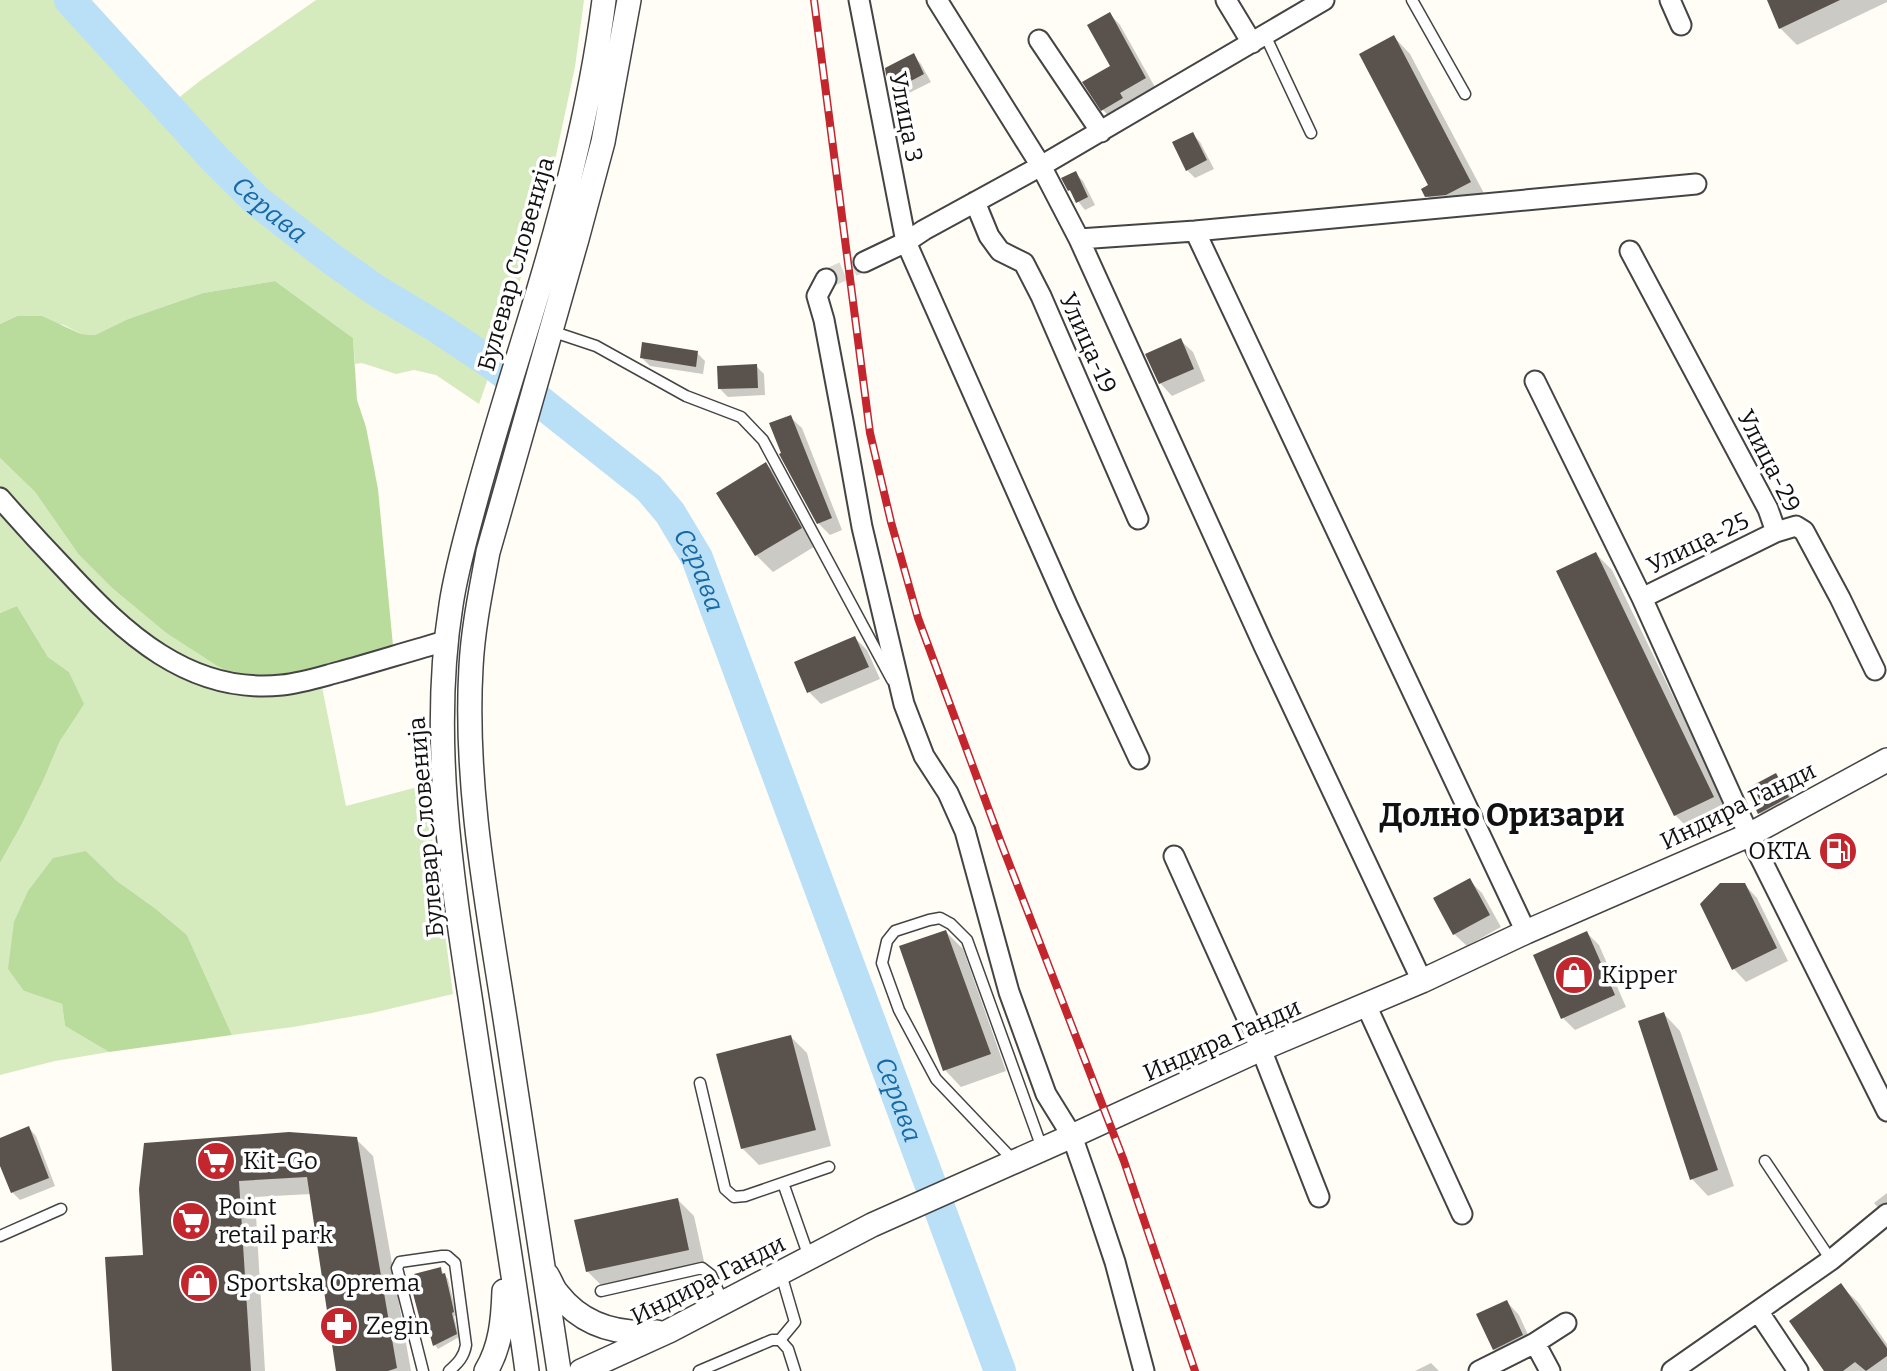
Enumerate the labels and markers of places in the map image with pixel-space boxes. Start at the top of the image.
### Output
fuel station icon: ОКТА [1817,830,1859,872]
place label: ОКТА [1748,837,1811,865]
shop icon: Kipper [1553,954,1595,996]
place label: Kipper [1601,961,1678,989]
supermarket icon: Kit-Go [195,1140,237,1182]
place label: Kit-Go [243,1147,318,1175]
place label: Point retail park [218,1193,333,1249]
supermarket icon: Point retail park [170,1200,212,1242]
shop icon: Sportska Oprema [178,1262,220,1304]
place label: Sportska Oprema [226,1269,420,1297]
pharmacy icon: Zegin [318,1305,360,1347]
place label: Zegin [366,1312,429,1340]

